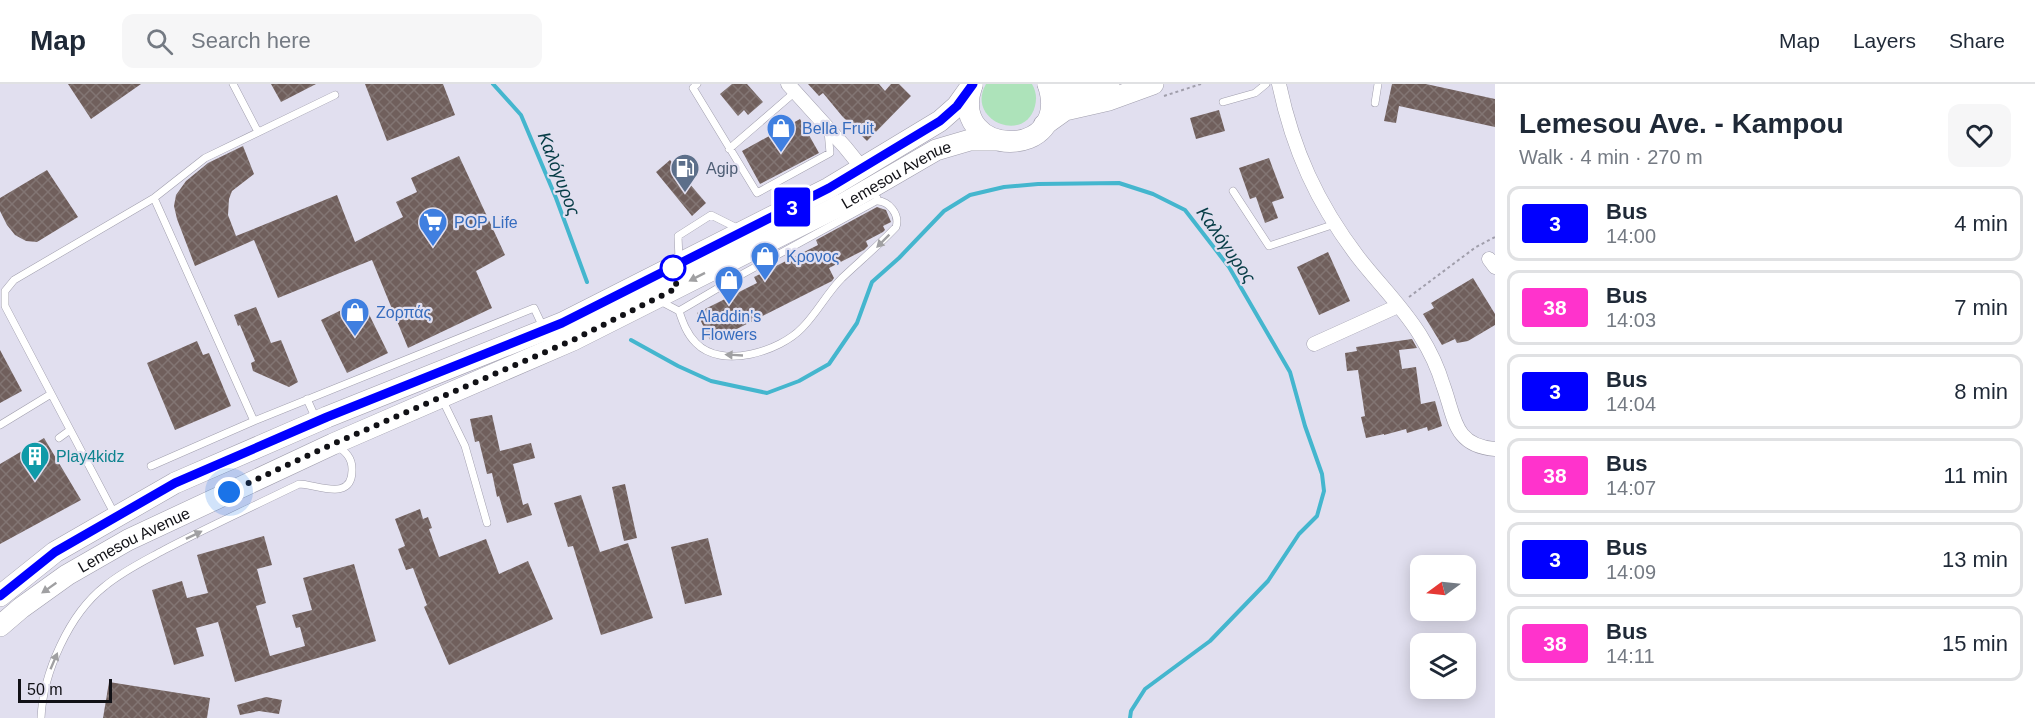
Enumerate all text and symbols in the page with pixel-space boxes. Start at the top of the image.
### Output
search box [122,14,542,68]
text: Map [30,25,86,56]
icon: search [143,25,176,58]
text: Search here [191,28,311,53]
text: Map [1779,29,1820,52]
text: Layers [1853,29,1916,52]
text: Share [1949,29,2005,52]
button: heart [1948,104,2011,167]
text: Lemesou Ave. - Kampou [1519,108,1844,139]
shop icon: Bella Fruit [765,112,797,154]
place label: Bella Fruit [802,120,875,137]
water label: Καλόγυρος [534,129,584,219]
street label: Lemesou Avenue [838,137,953,212]
text: Walk · 4 min · 270 m [1519,146,1703,168]
fuel station icon: Agip [669,152,701,194]
place label: Agip [706,160,738,177]
line badge: 3 [772,188,812,226]
text: 3 [786,196,798,219]
text: Bus [1606,199,1648,224]
water label: Καλόγυρος [1192,203,1260,287]
supermarket icon: POP Life [417,206,449,248]
text: 4 min [1954,211,2008,236]
text: 3 [1549,212,1561,235]
place label: POP Life [454,214,518,231]
text: 14:00 [1606,225,1656,247]
one-way arrow [876,233,890,247]
shop icon: Κρονος [749,240,781,282]
place label: Κρονος [786,248,840,265]
unlabelled marker [660,255,686,281]
shop icon: Aladdin's Flowers [713,264,745,306]
one-way arrow [689,273,706,282]
text: Bus [1606,283,1648,308]
text: 7 min [1954,295,2008,320]
shop icon: Ζορπάς [339,296,371,338]
text: 38 [1543,296,1567,319]
place label: Ζορπάς [376,304,432,321]
place label: Aladdin's Flowers [697,308,761,343]
text: 14:03 [1606,309,1656,331]
one-way arrow [724,351,743,360]
text: Bus [1606,367,1648,392]
text: 8 min [1954,379,2008,404]
text: 3 [1549,380,1561,403]
text: 14:04 [1606,393,1656,415]
building icon: Play4kidz [19,440,51,482]
place label: Play4kidz [56,448,124,465]
text: Bus [1606,451,1648,476]
text: 11 min [1944,463,2008,488]
text: 38 [1543,464,1567,487]
your location [214,477,244,507]
text: 14:07 [1606,477,1656,499]
street label: Lemesou Avenue [75,504,192,575]
one-way arrow [185,530,202,539]
text: Bus [1606,535,1648,560]
text: 13 min [1942,547,2008,572]
text: 3 [1549,548,1561,571]
north arrow [1410,555,1476,621]
map controls [1410,555,1476,699]
text: 14:09 [1606,561,1656,583]
one-way arrow [41,582,57,593]
text: Bus [1606,619,1648,644]
text: 15 min [1942,631,2008,656]
text: 38 [1543,632,1567,655]
button: layers [1410,633,1476,699]
text: 14:11 [1606,645,1655,667]
one-way arrow [49,652,59,670]
scale bar [18,676,112,704]
text: 50 m [27,681,63,698]

